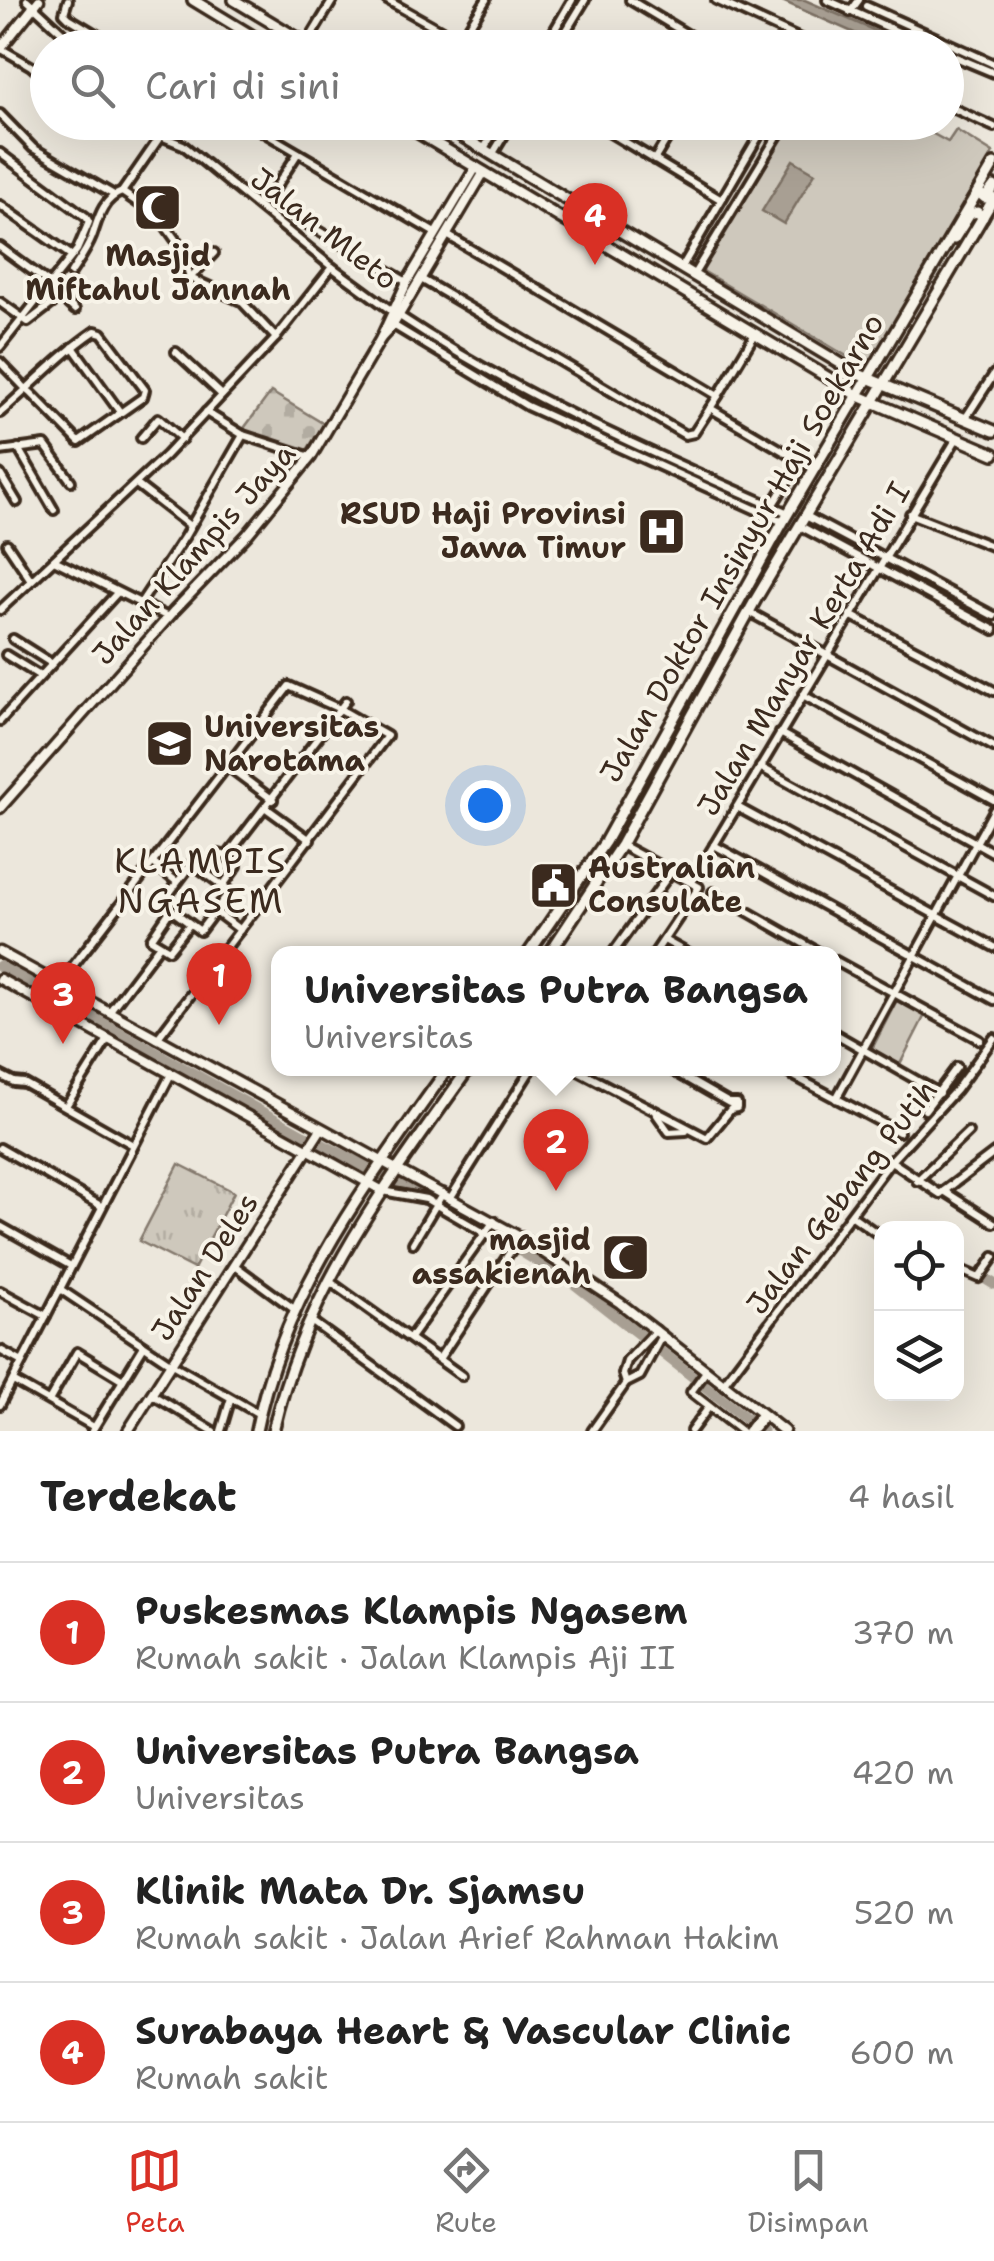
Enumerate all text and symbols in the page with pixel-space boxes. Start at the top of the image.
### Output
search box [30,30,964,140]
icon: search [65,58,120,113]
text: Cari di sini [145,60,341,111]
street label: Jalan Mleto [242,158,407,299]
mosque icon: Masjid Miftahul Jannah [132,181,184,233]
pin: 4 [562,182,628,265]
place label: Masjid Miftahul Jannah [25,235,291,310]
street label: Jalan Doktor Insinyur Haji Soekarno [590,306,893,790]
street label: Jalan Klampis Jaya [83,433,305,674]
street label: Jalan Manyar Kerta Adi I [687,474,920,823]
place label: RSUD Haji Provinsi Jawa Timur [340,493,626,568]
hospital icon: RSUD Haji Provinsi Jawa Timur [635,505,687,557]
place label: Universitas Narotama [204,706,379,781]
school or university icon: Universitas Narotama [143,718,195,770]
your location [460,780,511,831]
district label: KLAMPIS NGASEM [114,837,288,924]
place label: Australian Consulate [588,847,755,922]
public building icon: Australian Consulate [527,859,579,911]
pin: 1 [186,942,252,1025]
popup [271,946,841,1076]
pin: 3 [30,962,96,1044]
text: Universitas Putra Bangsa [304,964,808,1015]
text: Universitas [304,1015,474,1058]
street label: Jalan Gebang Putih [737,1071,946,1323]
pin: 2 [524,1108,588,1191]
street label: Jalan Deles [141,1185,268,1349]
place label: masjid assakienah [412,1219,591,1294]
map controls [874,1221,964,1401]
button: locate [874,1221,964,1311]
mosque icon: masjid assakienah [600,1231,652,1283]
button: layers [874,1311,964,1401]
text: Terdekat [40,1468,237,1524]
text: 4 hasil [848,1475,954,1518]
text: Puskesmas Klampis Ngasem [135,1585,688,1636]
text: 1 [65,1611,80,1654]
text: 370 m [852,1611,954,1654]
text: Rumah sakit · Jalan Klampis Aji II [135,1636,675,1679]
text: Universitas Putra Bangsa [135,1725,639,1776]
text: 2 [61,1751,84,1794]
text: 420 m [852,1751,954,1794]
text: Universitas [135,1776,305,1819]
text: Klinik Mata Dr. Sjamsu [135,1865,585,1916]
text: 3 [61,1891,84,1934]
text: 520 m [854,1891,954,1934]
text: Rumah sakit · Jalan Arief Rahman Hakim [135,1916,779,1959]
text: Surabaya Heart & Vascular Clinic [135,2005,791,2056]
text: 4 [61,2031,84,2074]
text: 600 m [849,2031,954,2074]
text: Rumah sakit [135,2056,329,2099]
tab: Peta [125,2143,185,2241]
tab: Rute [435,2143,497,2241]
tab: Disimpan [748,2143,869,2241]

